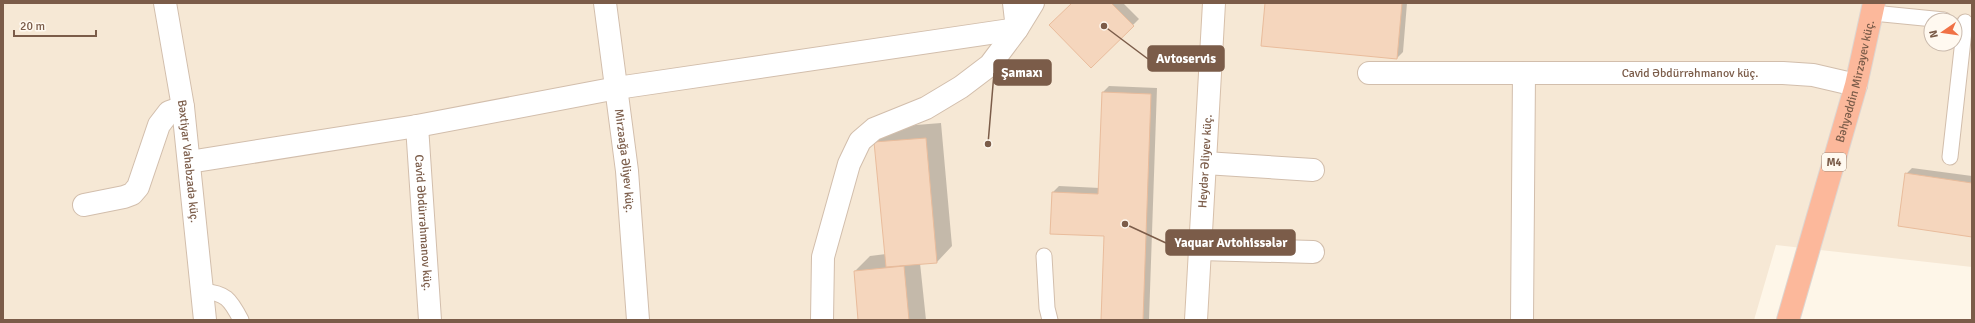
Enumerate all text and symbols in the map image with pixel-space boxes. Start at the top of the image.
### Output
scale bar [14,12,96,38]
north arrow [1923,12,1963,52]
text: 20 m [20,19,45,34]
street label: Bəhyəddin Mirzəyev küç. [1832,19,1878,144]
text: N [1927,29,1941,39]
callout: Avtoservis [1148,46,1224,71]
text: Avtoservis [1156,51,1216,67]
callout: Şamaxı [994,60,1051,85]
text: Şamaxı [1001,65,1043,81]
street label: Cavid Əbdürrəhmanov küç. [1622,66,1758,81]
street label: Bəxtiyar Vahabzadə küç. [174,98,202,223]
street label: Mirzəağa Əliyev küç. [611,108,638,213]
street label: Heydər Əliyev küç. [1195,114,1215,209]
road number: M4 [1822,153,1846,171]
street label: Cavid Əbdürrəhmanov küç. [411,154,436,291]
callout: Yaquar Avtohissələr [1166,230,1295,255]
text: Yaquar Avtohissələr [1174,235,1288,251]

